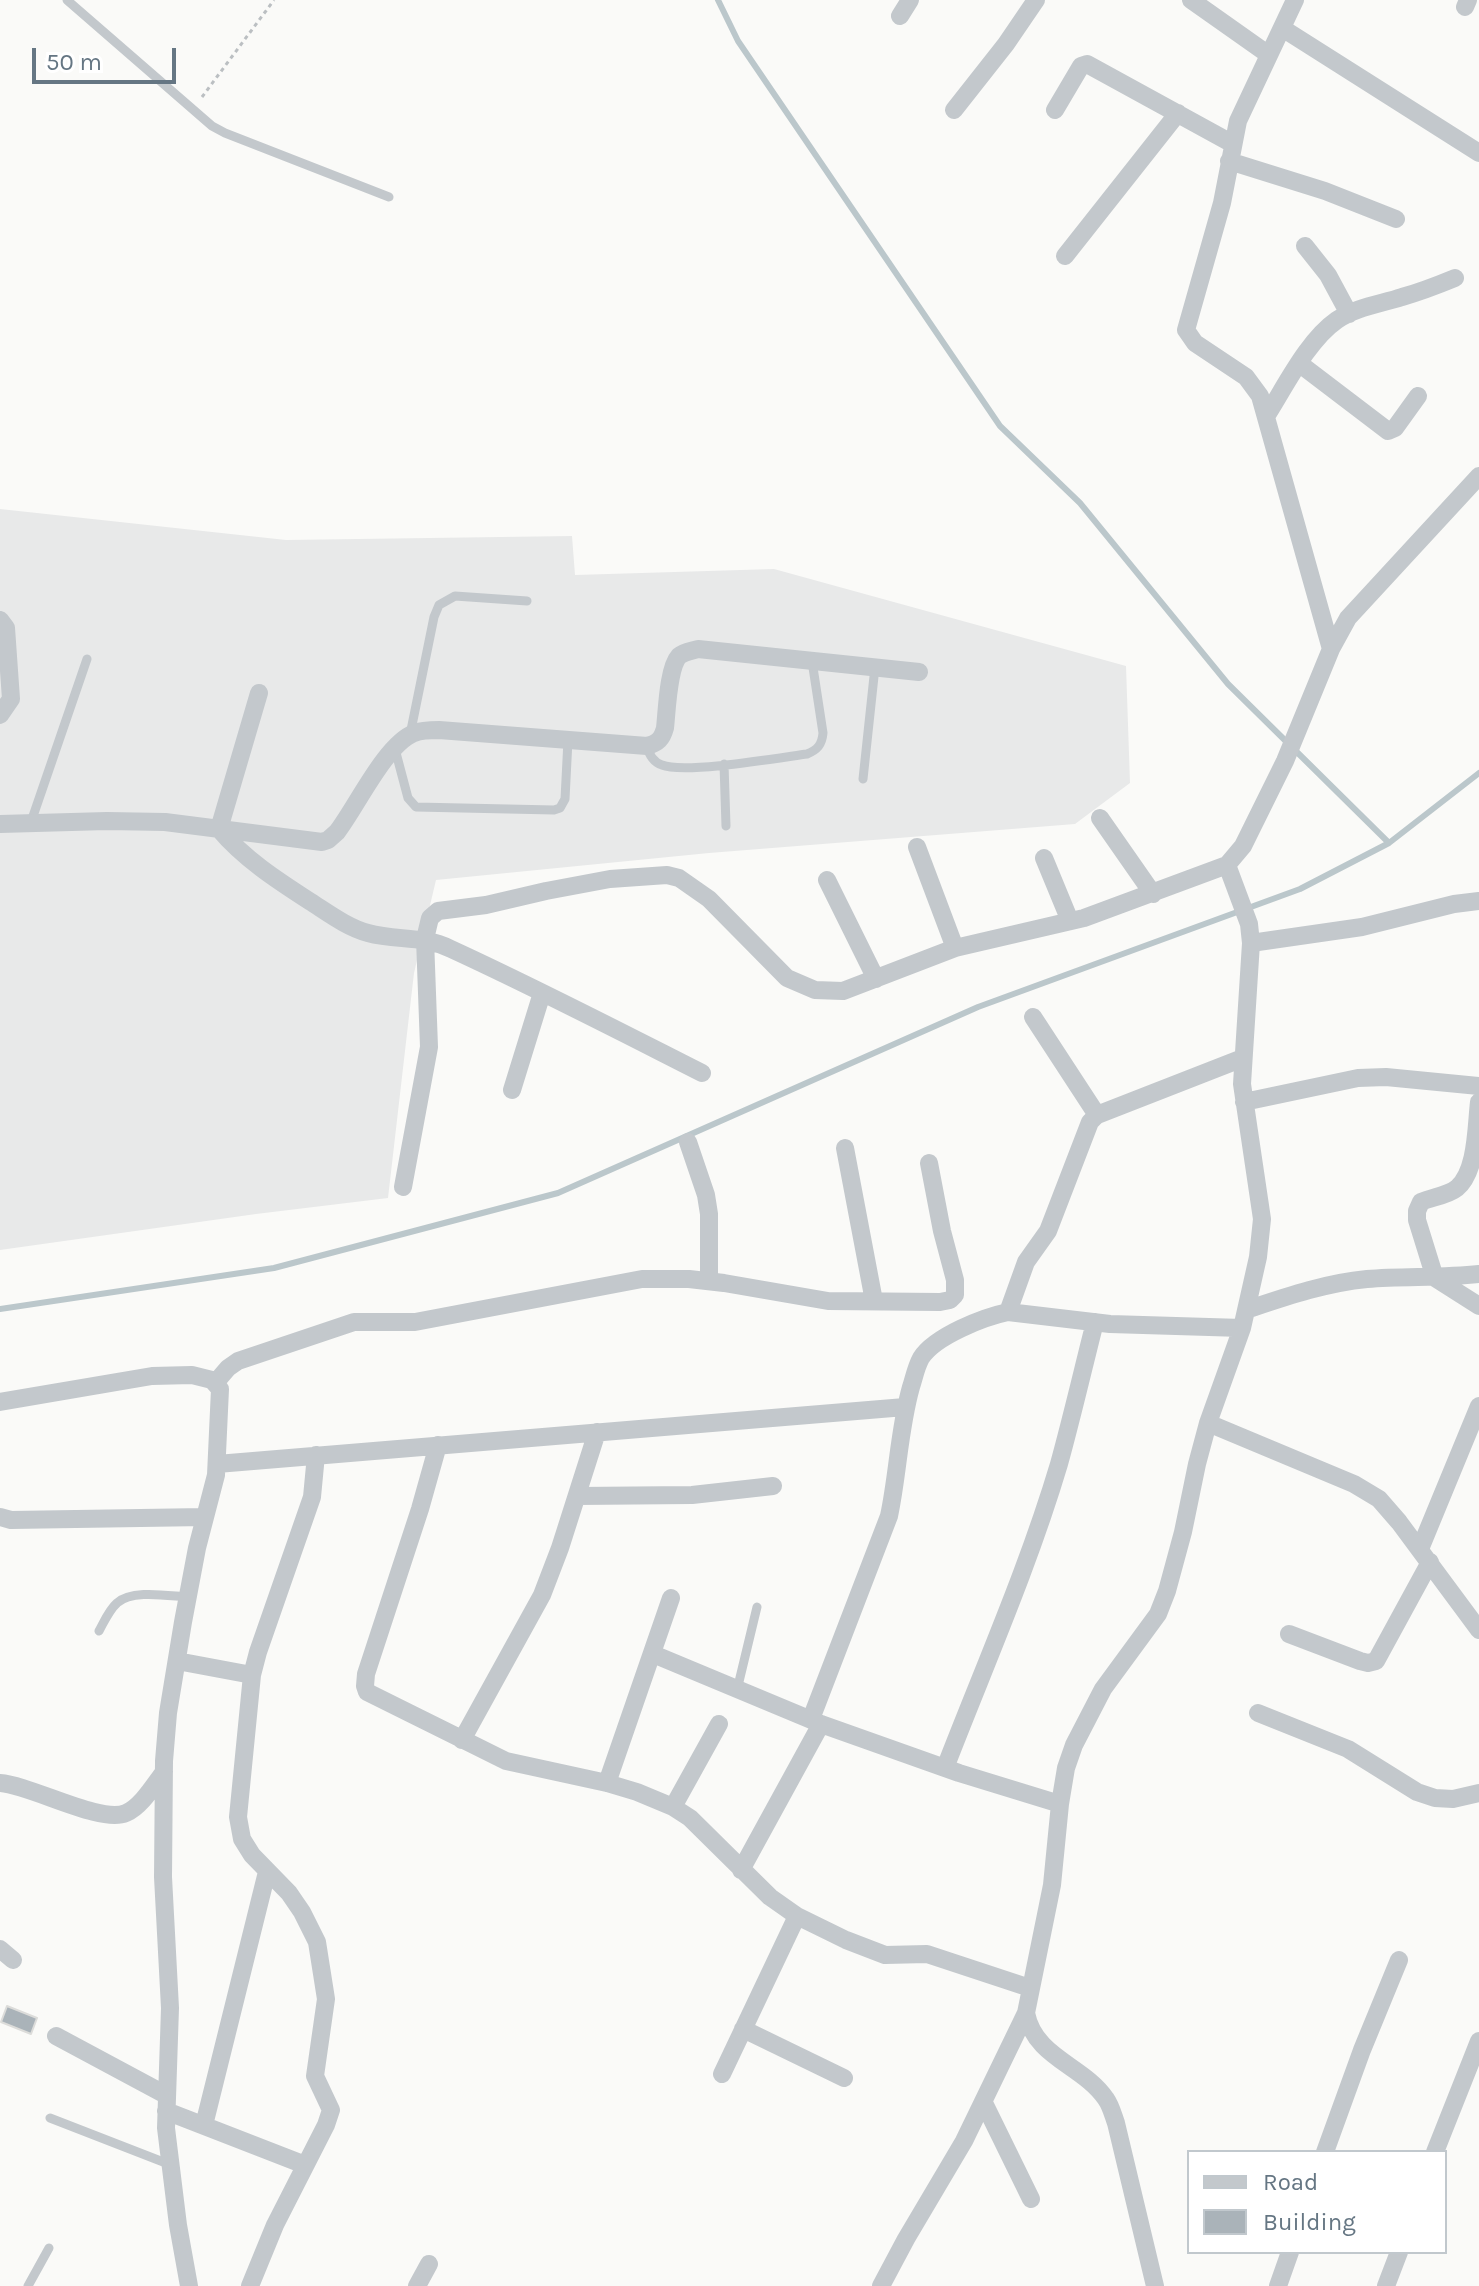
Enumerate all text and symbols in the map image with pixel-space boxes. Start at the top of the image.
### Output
scale bar [36,32,180,82]
text: 50 m [46,48,102,76]
legend [1187,2150,1447,2254]
text: Road [1263,2168,1318,2196]
text: Building [1263,2208,1356,2236]

